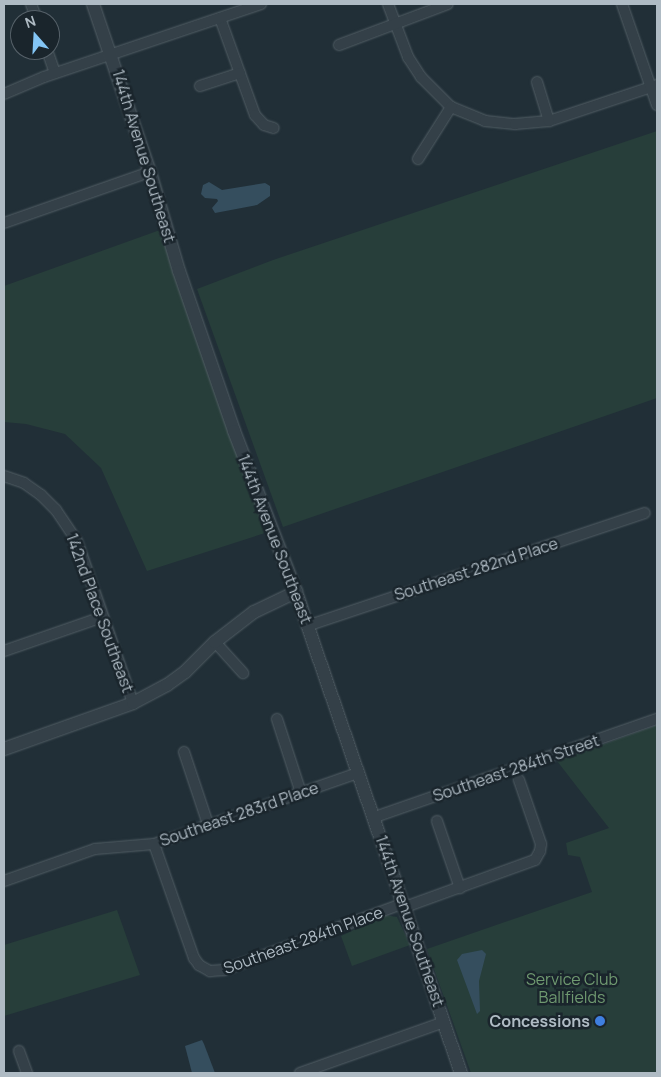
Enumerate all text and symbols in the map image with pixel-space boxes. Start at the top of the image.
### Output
north arrow [10,10,60,60]
text: N [22,11,38,32]
street label: 144th Avenue Southeast [109,67,179,245]
street label: 144th Avenue Southeast [234,452,316,626]
street label: 142nd Place Southeast [62,531,138,695]
street label: Southeast 282nd Place [392,533,560,605]
street label: Southeast 284th Street [430,730,602,806]
street label: Southeast 283rd Place [157,778,321,850]
street label: 144th Avenue Southeast [372,833,448,1009]
street label: Southeast 284th Place [221,902,385,978]
park label: Service Club Ballfields [526,969,618,1007]
place label: Concessions [489,1011,590,1031]
marker: Concessions [594,1015,606,1027]

